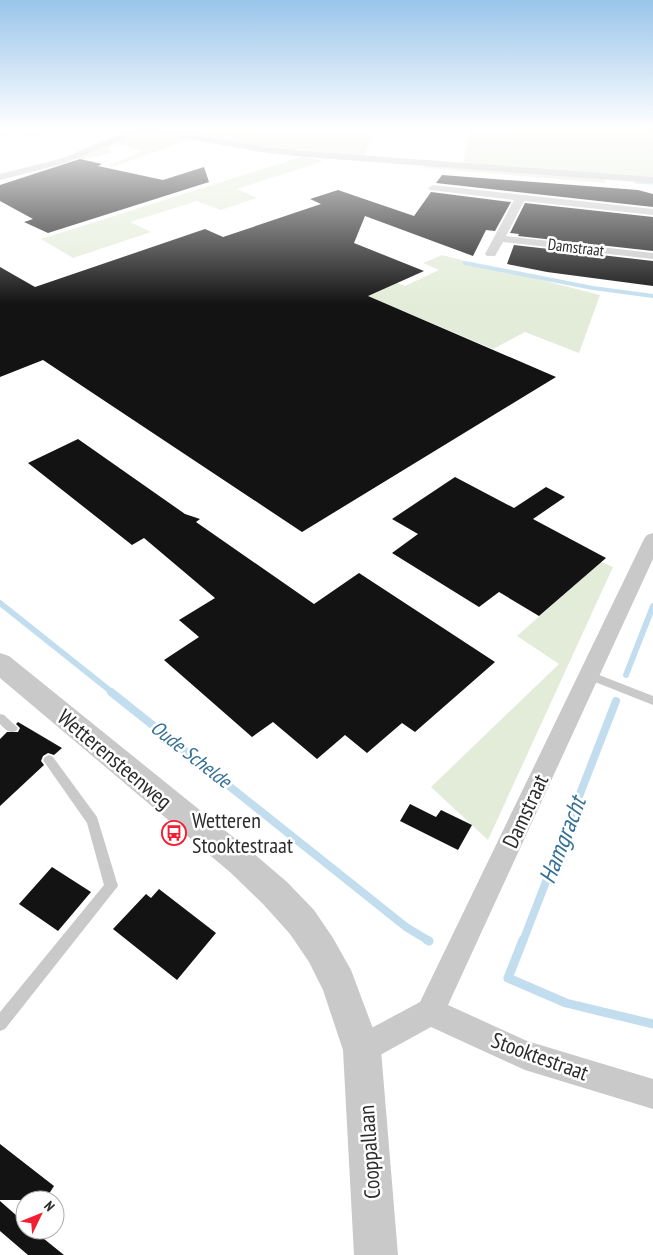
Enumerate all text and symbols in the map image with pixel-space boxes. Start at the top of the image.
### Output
street label: Damstraat [547,234,606,260]
street label: Wetterensteenweg [52,703,178,815]
water label: Oude Schelde [146,714,238,795]
street label: Damstraat [496,770,554,852]
water label: Hamgracht [531,790,594,888]
place label: Wetteren Stooktestraat [192,806,293,859]
bus stop icon: Wetteren Stooktestraat [161,820,187,846]
street label: Stooktestraat [488,1026,592,1086]
street label: Cooppallaan [352,1104,386,1200]
north arrow [15,1190,65,1240]
text: N [40,1197,59,1215]

